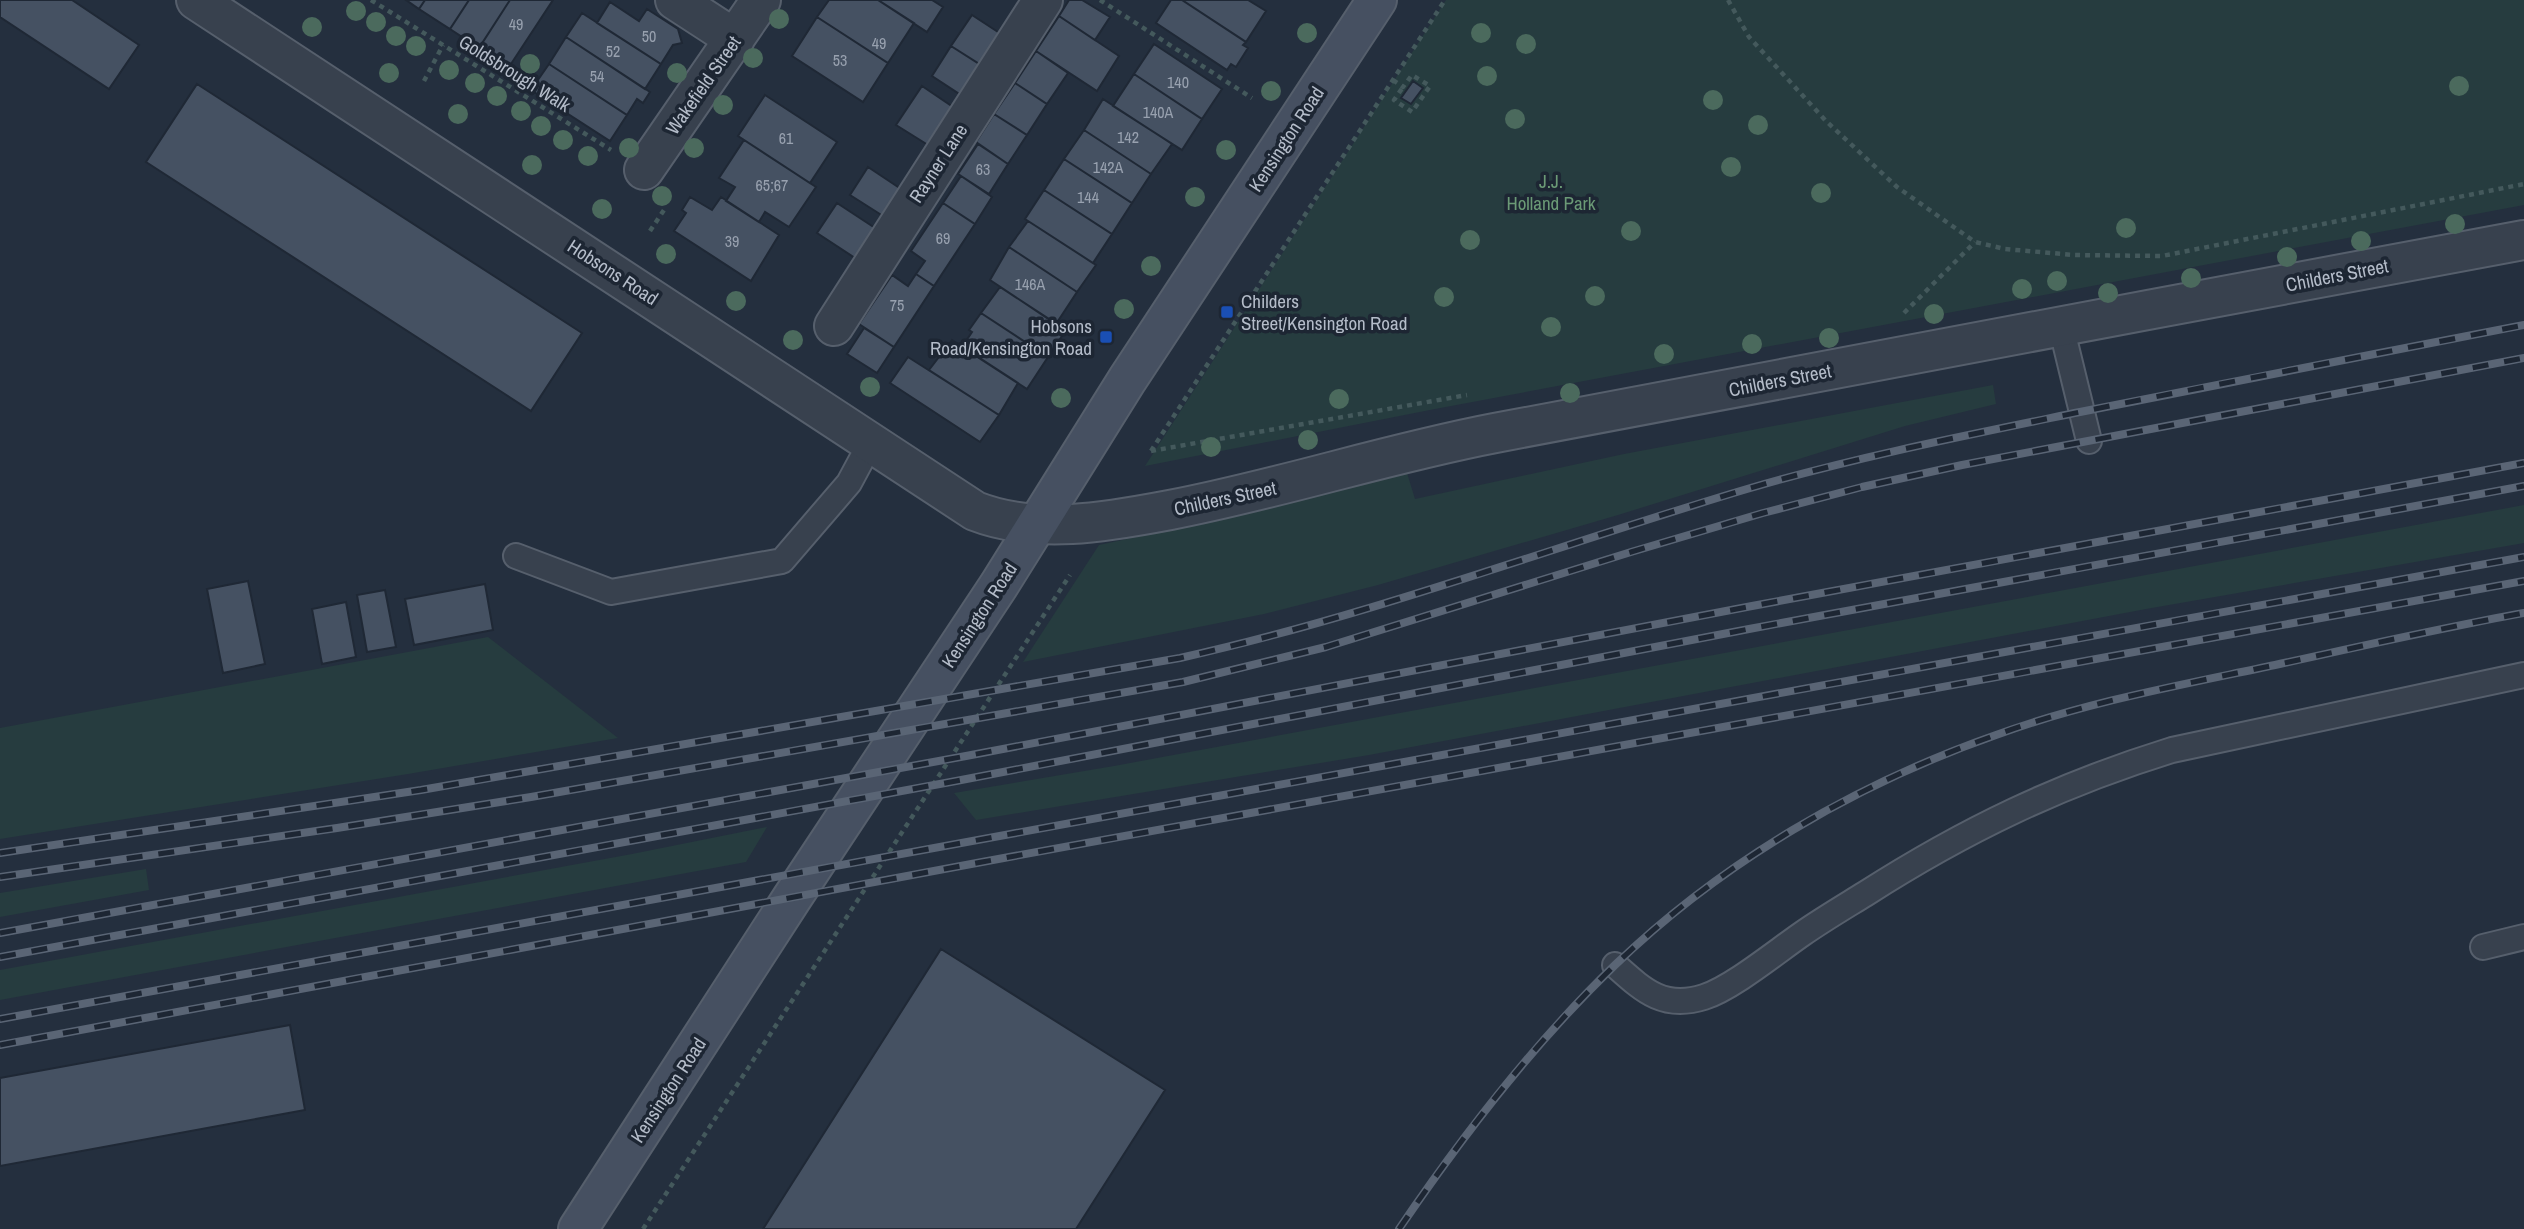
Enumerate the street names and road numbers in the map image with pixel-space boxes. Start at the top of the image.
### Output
street label: Goldsbrough Walk [454,28,576,118]
street label: Wakefield Street [659,30,747,139]
street label: Kensington Road [1242,81,1330,197]
street label: Rayner Lane [903,119,973,207]
street label: Hobsons Road [563,233,663,311]
street label: Childers Street [2284,252,2391,298]
street label: Childers Street [1727,357,1834,403]
street label: Childers Street [1171,474,1279,522]
street label: Kensington Road [935,557,1023,673]
street label: Kensington Road [624,1032,712,1148]

